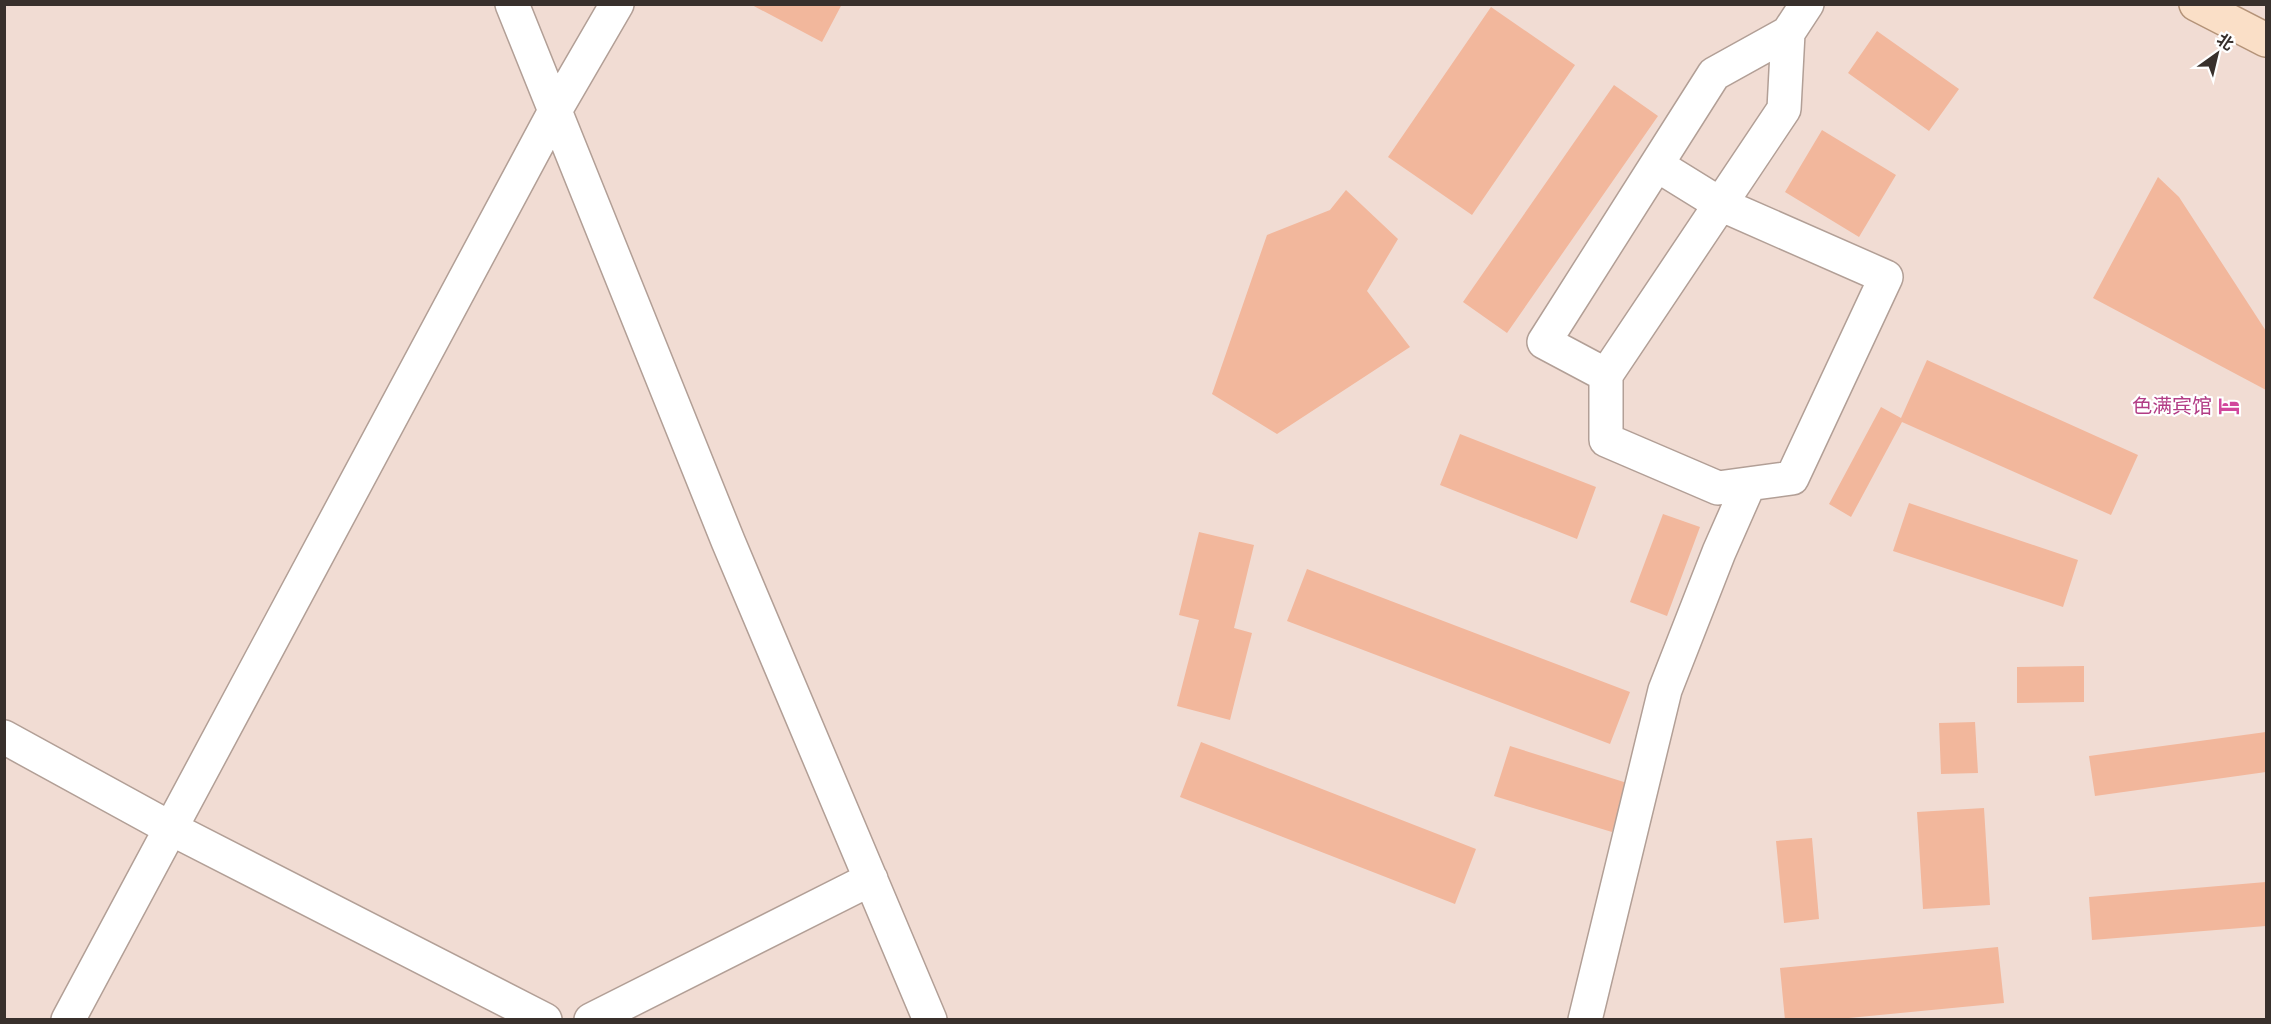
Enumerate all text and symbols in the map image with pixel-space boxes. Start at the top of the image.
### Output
north arrow [2187,24,2247,84]
text: 北 [2213,29,2238,55]
place label: 色满宾馆 [2132,393,2212,419]
hotel icon: 色满宾馆 [2217,394,2241,418]

